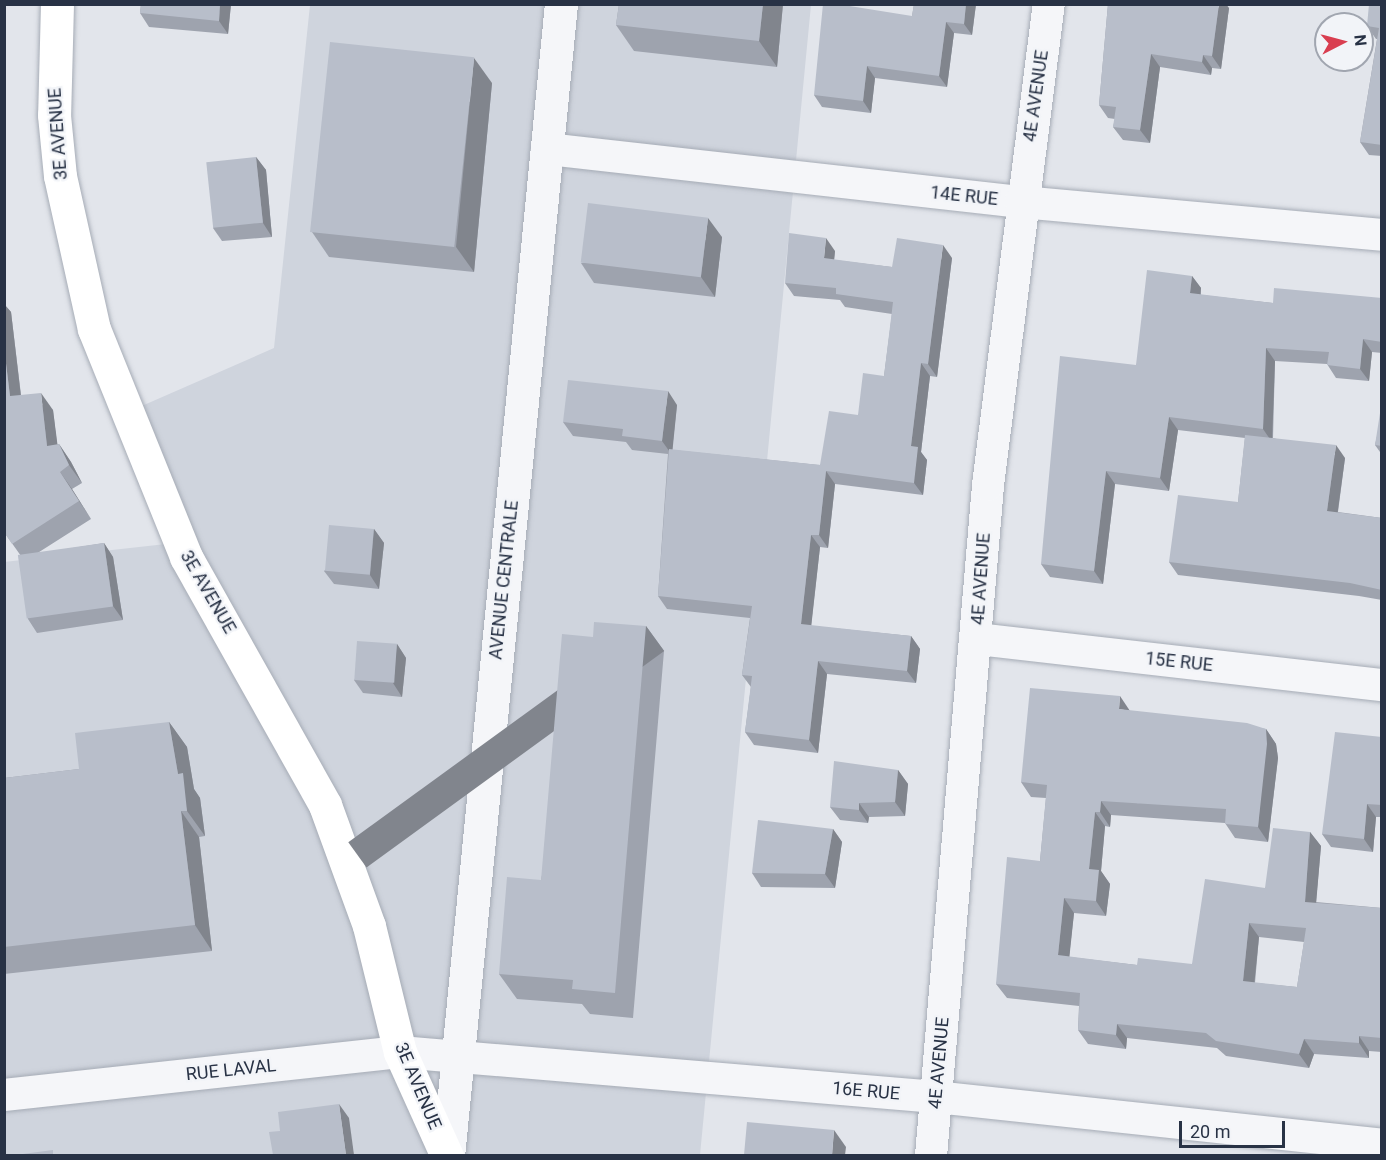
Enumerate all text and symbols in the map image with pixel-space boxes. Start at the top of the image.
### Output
north arrow [1314,12,1374,72]
text: N [1350,34,1370,47]
street label: 4E AVENUE [1019,49,1053,143]
street label: 3E AVENUE [44,87,72,181]
street label: 14E RUE [929,182,999,210]
street label: AVENUE CENTRALE [485,499,523,661]
street label: 4E AVENUE [967,532,995,626]
street label: 3E AVENUE [176,547,240,637]
street label: 15E RUE [1144,648,1214,676]
street label: 4E AVENUE [924,1016,954,1110]
street label: 3E AVENUE [390,1039,446,1133]
street label: RUE LAVAL [185,1055,277,1085]
street label: 16E RUE [831,1077,901,1105]
scale bar [1182,1109,1288,1147]
text: 20 m [1190,1121,1230,1142]

